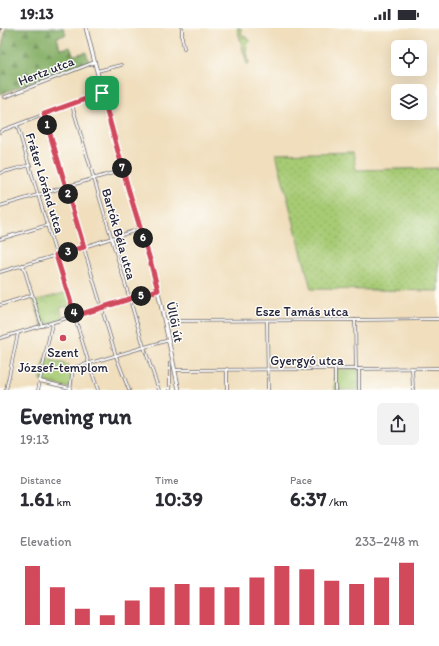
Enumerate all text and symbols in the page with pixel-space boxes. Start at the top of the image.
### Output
text: 19:13 [20,5,54,23]
map controls [391,40,427,120]
button: locate [391,40,427,76]
street label: Hertz utca [16,53,76,89]
pin [85,76,119,110]
icon: arrive [91,82,113,104]
button: layers [391,84,427,120]
pin: 1 [37,115,57,135]
text: 1 [44,118,50,131]
street label: Fráter Lóránd utca [23,131,68,236]
pin: 7 [112,158,132,178]
text: 7 [119,161,125,174]
pin: 2 [58,184,78,204]
text: 2 [65,187,71,200]
street label: Bartók Béla utca [99,187,139,282]
pin: 6 [133,228,153,248]
text: 6 [140,231,146,244]
pin: 3 [58,242,78,262]
text: 3 [65,245,71,258]
pin: 5 [131,286,151,306]
text: 5 [138,289,144,302]
street label: Üllői út [163,300,188,344]
pin: 4 [64,303,84,323]
street label: Esze Tamás utca [255,304,349,319]
text: 4 [71,306,77,319]
marker: Szent József-templom [58,333,68,343]
place label: Szent József-templom [18,345,109,375]
street label: Gyergyó utca [270,353,344,368]
text: Evening run [20,403,132,430]
button: share [377,403,419,445]
text: 19:13 [20,432,49,447]
text: Distance [20,474,61,487]
text: Time [155,474,178,487]
text: Pace [290,474,312,487]
text: 1.61 [20,487,54,511]
text: 10:39 [155,487,203,511]
text: 6:37 [290,487,326,511]
text: km [54,496,71,509]
text: /km [326,496,348,509]
text: Elevation [20,534,72,549]
text: 233–248 m [355,534,419,549]

